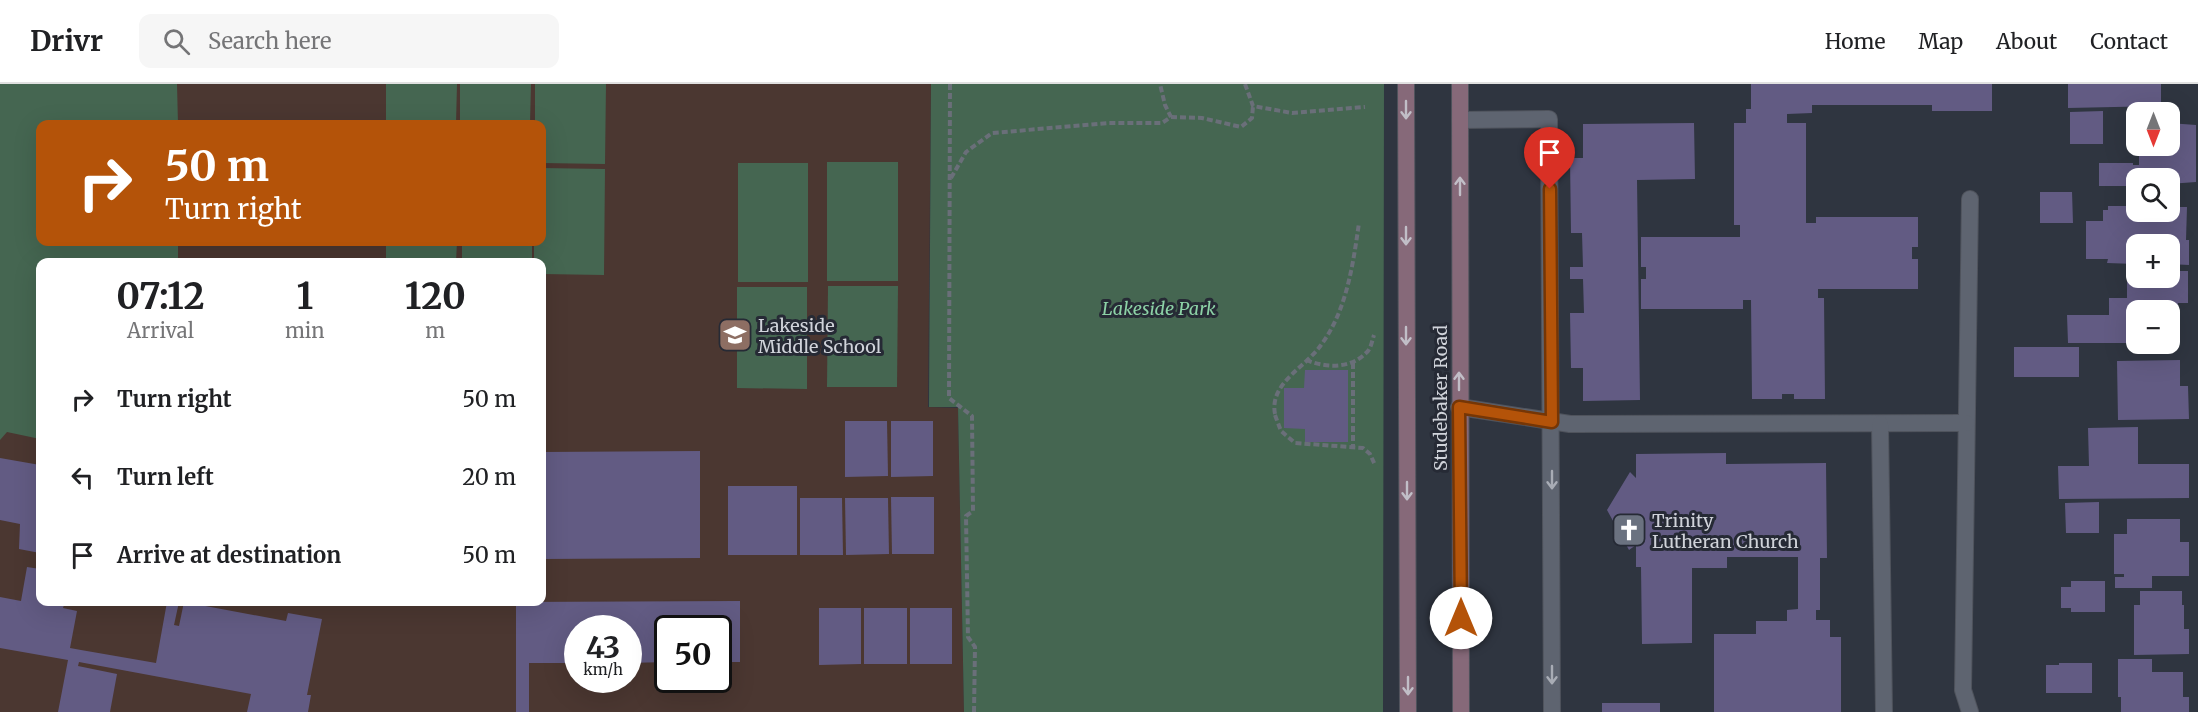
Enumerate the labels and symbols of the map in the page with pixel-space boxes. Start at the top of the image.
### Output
one-way arrow [1400,99,1412,119]
north arrow [2126,102,2180,156]
pin [1524,127,1575,189]
one-way arrow [1454,176,1466,196]
one-way arrow [1400,225,1412,245]
park label: Lakeside Park [1102,297,1216,320]
place label: Lakeside Middle School [758,314,882,358]
school or university icon: Lakeside Middle School [717,317,753,353]
street label: Studebaker Road [1429,325,1452,471]
one-way arrow [1400,326,1412,346]
one-way arrow [1453,371,1465,391]
one-way arrow [1546,470,1558,490]
one-way arrow [1401,481,1413,501]
place label: Trinity Lutheran Church [1652,509,1799,553]
church icon: Trinity Lutheran Church [1611,512,1647,548]
position arrow [1429,586,1493,650]
speed limit sign: 50 [654,615,732,693]
one-way arrow [1546,665,1558,685]
one-way arrow [1402,676,1414,696]

